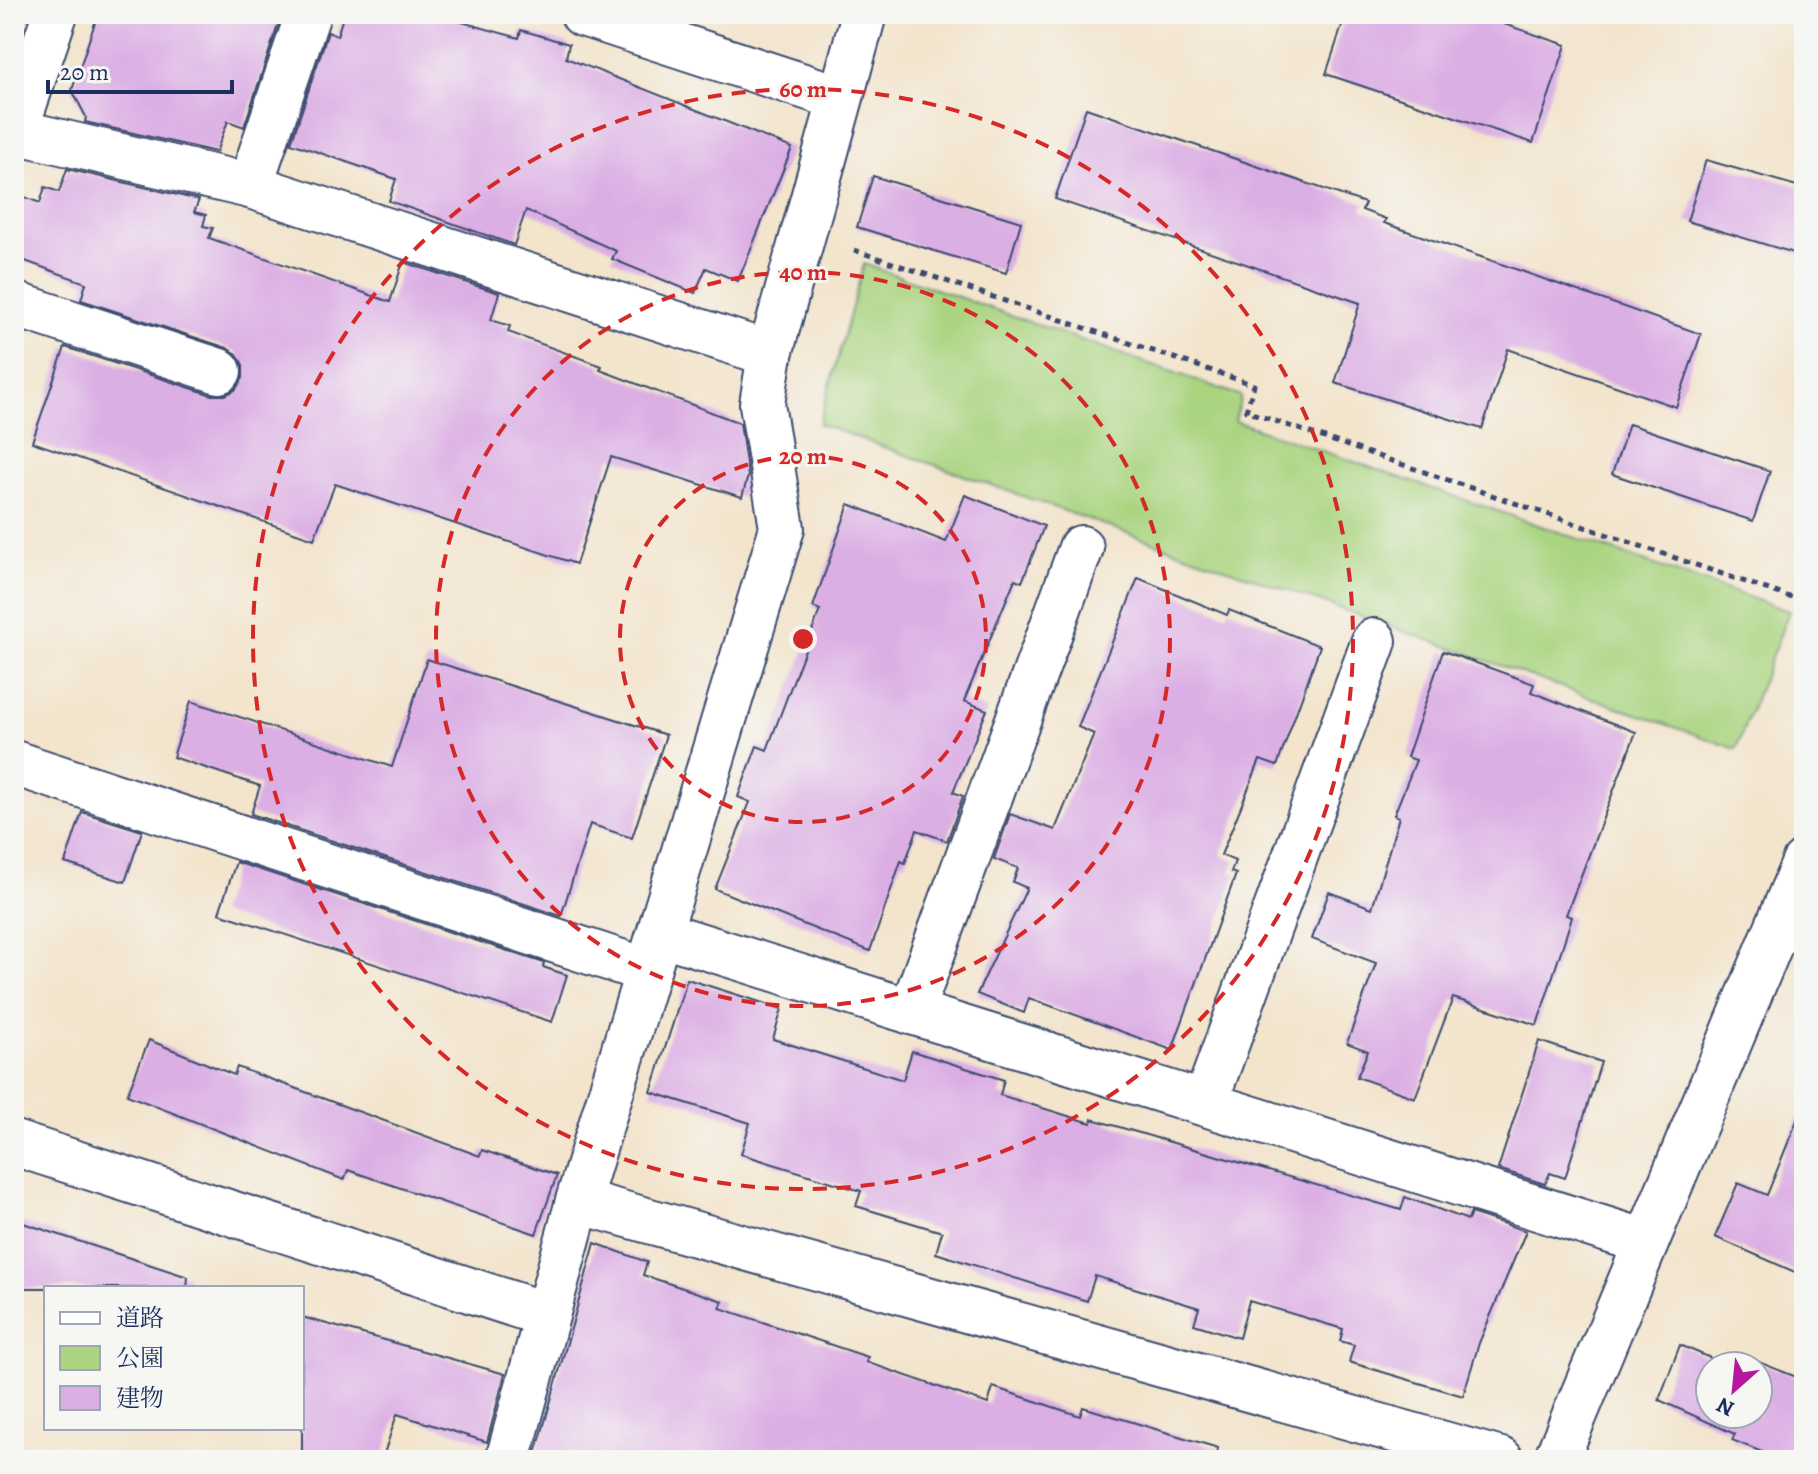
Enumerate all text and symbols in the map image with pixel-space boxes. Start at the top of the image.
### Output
scale bar [48,44,232,94]
text: 20 m [60,56,109,88]
text: 60 m [779,73,827,105]
text: 40 m [779,256,827,288]
text: 20 m [779,440,827,472]
centre of rings [789,625,817,653]
legend [44,1286,304,1430]
text: 道路 [116,1302,164,1334]
text: 公園 [116,1342,164,1374]
north arrow [1694,1350,1774,1430]
text: 建物 [116,1382,164,1414]
text: N [1711,1390,1739,1424]

